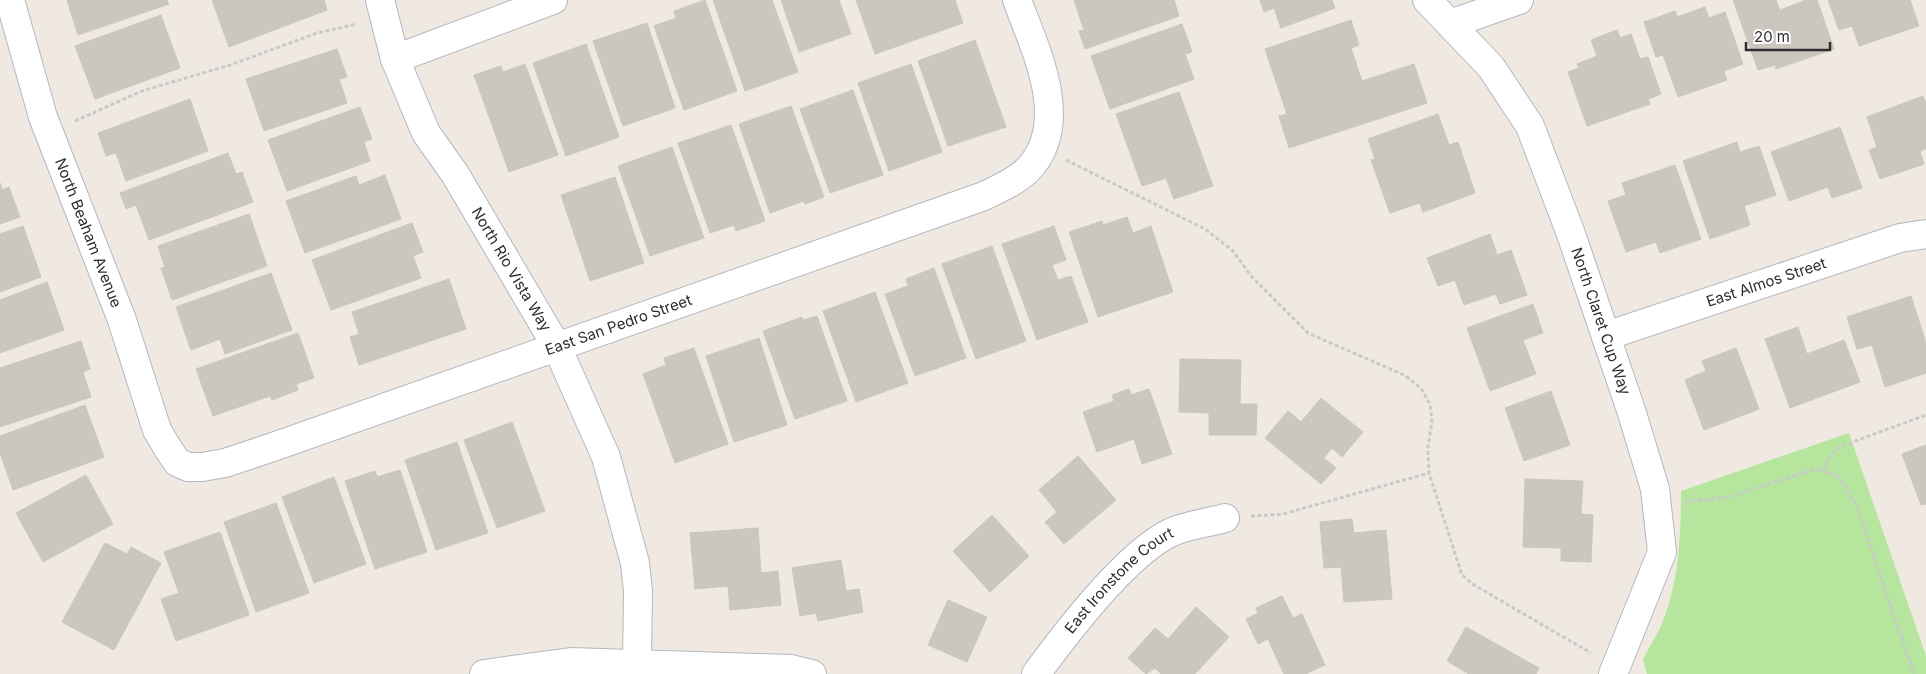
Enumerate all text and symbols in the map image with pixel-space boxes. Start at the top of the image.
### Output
scale bar [1746,20,1830,52]
text: 20 m [1754,27,1790,46]
street label: North Beaham Avenue [51,155,126,310]
street label: North Rio Vista Way [468,204,556,335]
street label: North Claret Cup Way [1567,245,1635,398]
street label: East Almos Street [1704,253,1829,311]
street label: East San Pedro Street [543,290,694,359]
street label: East Ironstone Court [1060,523,1176,637]

